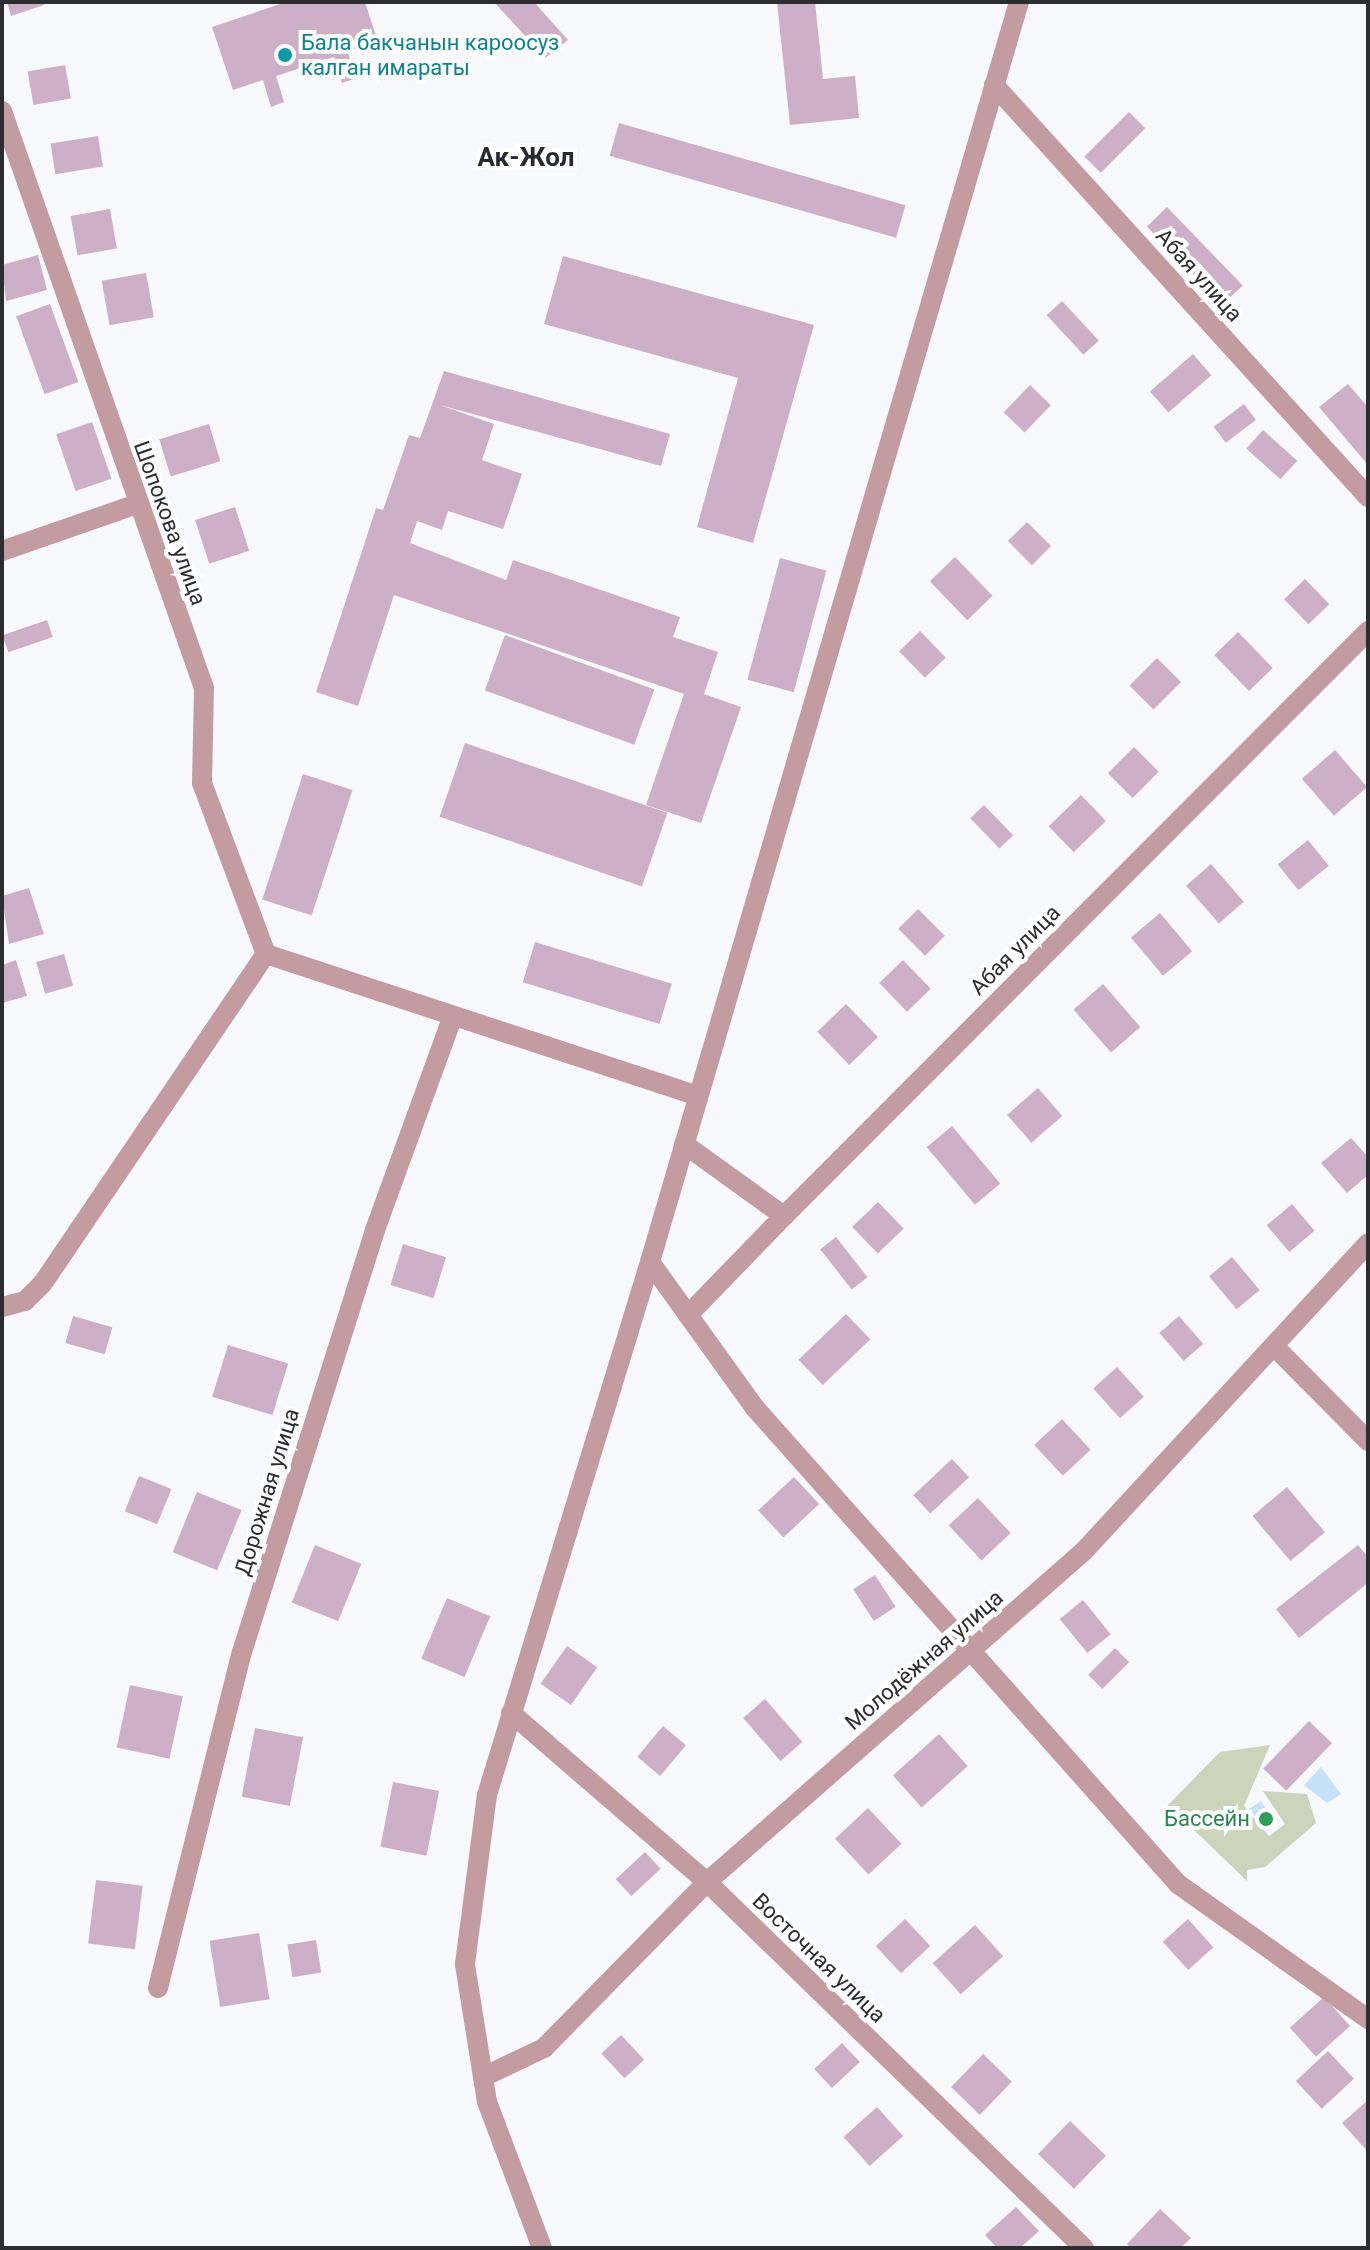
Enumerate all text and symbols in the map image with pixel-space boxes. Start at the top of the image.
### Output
place label: Бала бакчанын кароосуз калган имараты [301,29,559,80]
marker: Бала бакчанын кароосуз калган имараты [276,46,294,64]
district label: Ак-Жол [478,142,574,174]
street label: Абая улица [1150,223,1248,327]
street label: Шопокова улица [128,437,212,609]
street label: Абая улица [965,900,1065,1000]
street label: Дорожная улица [229,1405,305,1579]
street label: Молодёжная улица [840,1584,1008,1736]
place label: Бассейн [1164,1806,1250,1832]
marker: Бассейн [1257,1810,1275,1828]
street label: Восточная улица [747,1888,891,2028]

